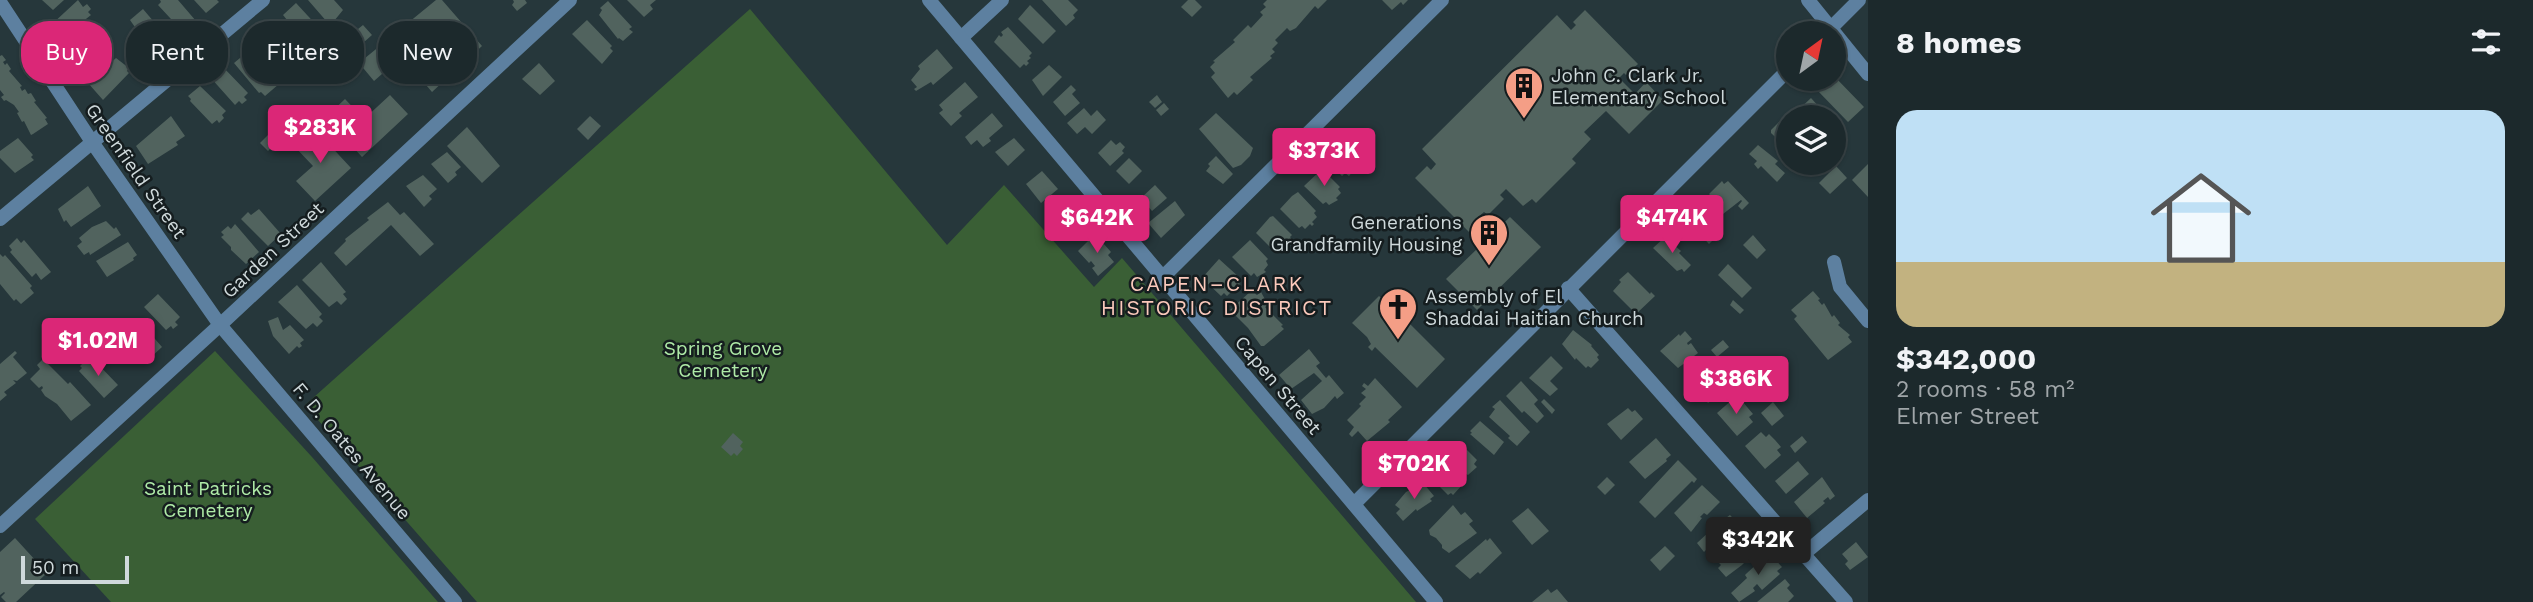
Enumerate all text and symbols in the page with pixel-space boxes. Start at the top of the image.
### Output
chip: Buy [21,21,112,84]
chip: Rent [126,21,228,84]
chip: Filters [242,21,364,84]
chip: New [378,21,477,84]
north arrow [1776,21,1846,91]
map controls [1776,21,1846,175]
icon: filters [2467,23,2505,61]
text: 8 homes [1896,25,2022,60]
place label: John C. Clark Jr. Elementary School [1551,64,1726,109]
building icon: John C. Clark Jr. Elementary School [1503,65,1545,120]
street label: Greenfield Street [81,99,191,243]
button: layers [1776,105,1846,175]
pin: $283K [271,106,369,165]
text: $283K [284,114,356,141]
pin: $373K [1275,128,1373,188]
text: $373K [1288,137,1360,164]
icon: home [2138,155,2264,281]
pin: $642K [1048,196,1146,255]
pin: $474K [1623,196,1721,255]
street label: Garden Street [218,197,329,303]
text: $642K [1060,204,1134,231]
text: $474K [1636,204,1708,231]
place label: Generations Grandfamily Housing [1271,211,1463,256]
building icon: Generations Grandfamily Housing [1468,212,1510,267]
district label: CAPEN–CLARK HISTORIC DISTRICT [1101,271,1333,320]
place label: Assembly of El Shaddai Haitian Church [1425,285,1644,330]
church icon: Assembly of El Shaddai Haitian Church [1377,286,1419,341]
pin: $1.02M [41,318,155,378]
text: $1.02M [58,327,138,354]
street label: Capen Street [1230,331,1326,439]
park label: Spring Grove Cemetery [664,337,782,382]
text: $342,000 [1896,341,2036,376]
pin: $386K [1687,356,1785,416]
text: $386K [1700,365,1772,392]
text: 2 rooms · 58 m² [1896,376,2075,403]
street label: F. D. Oates Avenue [288,378,416,524]
text: Elmer Street [1896,403,2039,430]
pin: $702K [1365,442,1463,501]
text: $702K [1378,450,1450,477]
park label: Saint Patricks Cemetery [144,477,272,522]
pin: $342K [1709,518,1807,577]
text: $342K [1722,526,1794,553]
scale bar [21,553,130,585]
text: 50 m [32,556,79,579]

